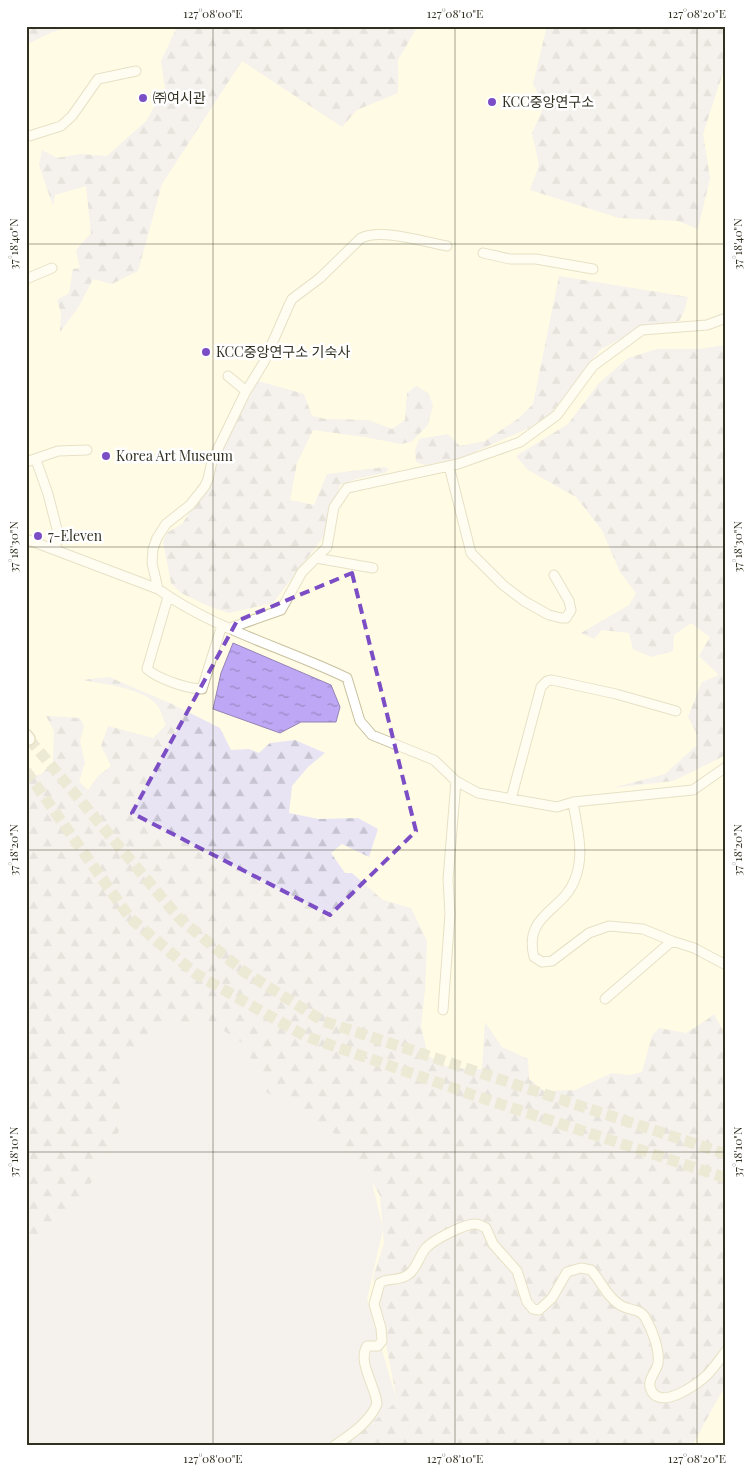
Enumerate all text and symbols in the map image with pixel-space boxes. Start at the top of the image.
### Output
text: 127°08'00"E [183,5,243,21]
text: 127°08'10"E [427,5,483,21]
text: 127°08'20"E [668,5,726,21]
place label: ㈜여시관 [153,88,206,107]
marker: ㈜여시관 [137,92,149,104]
place label: KCC중앙연구소 [502,92,594,111]
marker: KCC중앙연구소 [486,96,498,108]
text: 37°18'40"N [5,218,21,270]
text: 37°18'40"N [729,218,745,270]
place label: KCC중앙연구소 기숙사 [216,342,350,361]
marker: KCC중앙연구소 기숙사 [200,346,212,358]
place label: Korea Art Museum [116,446,234,465]
marker: Korea Art Museum [100,450,112,462]
text: 37°18'30"N [5,521,21,573]
text: 37°18'30"N [729,521,745,573]
place label: 7-Eleven [48,526,103,545]
marker: 7-Eleven [32,530,44,542]
text: 37°18'20"N [5,823,21,876]
text: 37°18'20"N [729,823,745,876]
text: 37°18'10"N [5,1126,21,1177]
text: 37°18'10"N [729,1126,745,1177]
text: 127°08'00"E [183,1450,243,1466]
text: 127°08'10"E [427,1450,483,1466]
text: 127°08'20"E [668,1450,726,1466]

